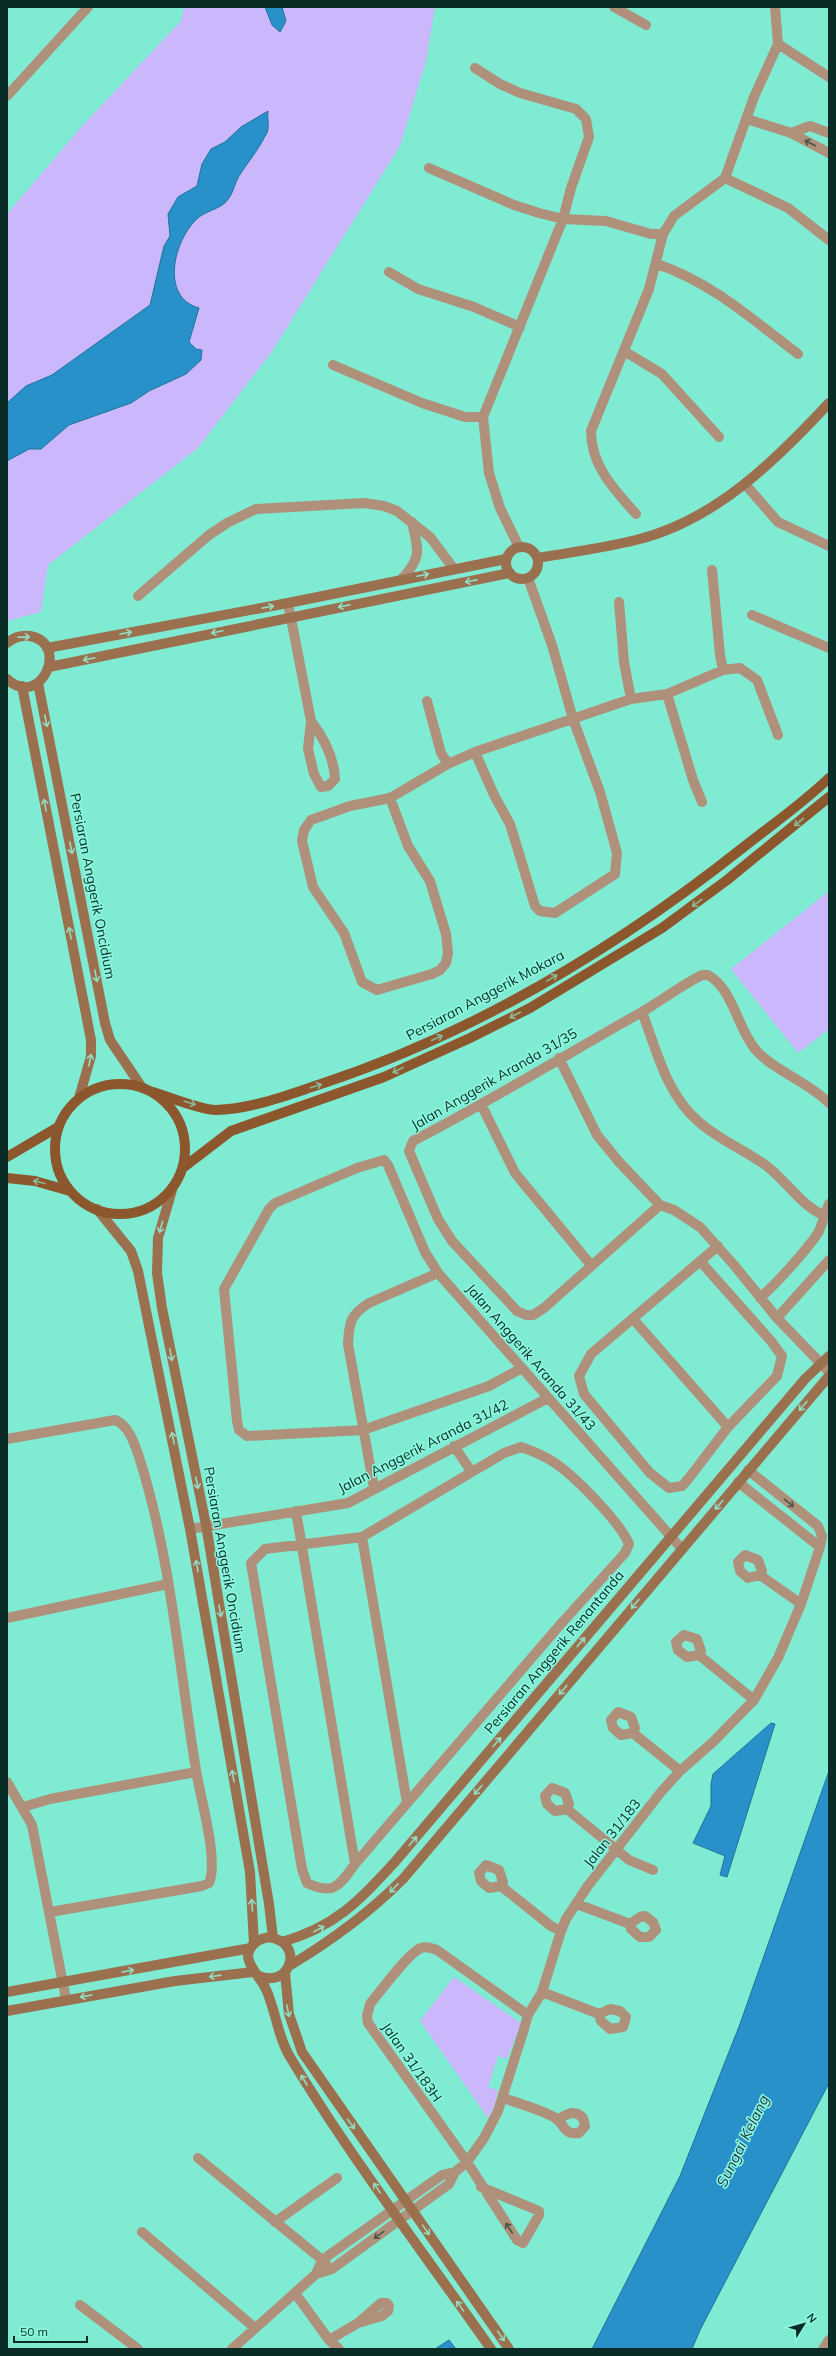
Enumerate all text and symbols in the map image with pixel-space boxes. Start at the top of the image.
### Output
one-way arrow [804,138,816,146]
one-way arrow [416,571,429,579]
one-way arrow [465,577,478,585]
one-way arrow [338,602,351,610]
one-way arrow [261,603,274,611]
one-way arrow [119,629,132,637]
one-way arrow [210,629,223,637]
one-way arrow [17,633,30,641]
one-way arrow [83,655,96,663]
one-way arrow [42,714,50,727]
street label: Persiaran Anggerik Oncidium [66,792,120,980]
one-way arrow [41,799,49,812]
one-way arrow [794,818,805,827]
one-way arrow [67,841,75,854]
one-way arrow [692,898,703,907]
one-way arrow [66,926,74,939]
street label: Persiaran Anggerik Mokara [403,946,567,1044]
one-way arrow [92,969,100,982]
one-way arrow [546,973,558,981]
one-way arrow [509,1012,521,1019]
street label: Jalan Anggerik Aranda 31/35 [408,1024,580,1134]
one-way arrow [430,1034,442,1041]
one-way arrow [86,1054,94,1067]
one-way arrow [392,1067,404,1074]
one-way arrow [310,1081,322,1089]
one-way arrow [184,1100,197,1107]
one-way arrow [33,1178,46,1186]
one-way arrow [156,1220,164,1233]
street label: Jalan Anggerik Aranda 31/43 [462,1280,600,1434]
one-way arrow [168,1348,176,1361]
street label: Jalan Anggerik Aranda 31/42 [335,1395,511,1497]
one-way arrow [799,1400,808,1410]
one-way arrow [168,1432,176,1445]
street label: Persiaran Anggerik Oncidium [200,1465,250,1655]
one-way arrow [194,1476,202,1489]
one-way arrow [715,1499,724,1509]
one-way arrow [784,1499,795,1508]
one-way arrow [193,1559,201,1572]
street label: Persiaran Anggerik Renantanda [480,1567,628,1737]
one-way arrow [631,1599,640,1610]
one-way arrow [216,1604,224,1617]
one-way arrow [576,1638,585,1648]
one-way arrow [558,1685,567,1696]
one-way arrow [493,1736,502,1747]
one-way arrow [229,1770,237,1783]
one-way arrow [474,1784,483,1795]
street label: Jalan 31/183 [579,1795,645,1871]
one-way arrow [409,1835,418,1846]
one-way arrow [389,1883,399,1893]
one-way arrow [249,1899,256,1912]
one-way arrow [313,1925,325,1932]
one-way arrow [121,1967,134,1975]
one-way arrow [209,1972,222,1980]
one-way arrow [80,1992,93,2000]
one-way arrow [285,2005,293,2018]
street label: Jalan 31/183H [378,2019,446,2105]
one-way arrow [300,2074,308,2086]
water label: Sungai Kelang [712,2092,773,2190]
one-way arrow [347,2118,355,2129]
one-way arrow [373,2182,381,2193]
one-way arrow [505,2222,513,2234]
one-way arrow [422,2224,430,2235]
one-way arrow [373,2231,384,2240]
one-way arrow [456,2300,464,2311]
north arrow [784,2304,824,2344]
text: N [804,2310,820,2326]
scale bar [14,2318,87,2344]
text: 50 m [20,2324,48,2339]
one-way arrow [497,2330,505,2341]

